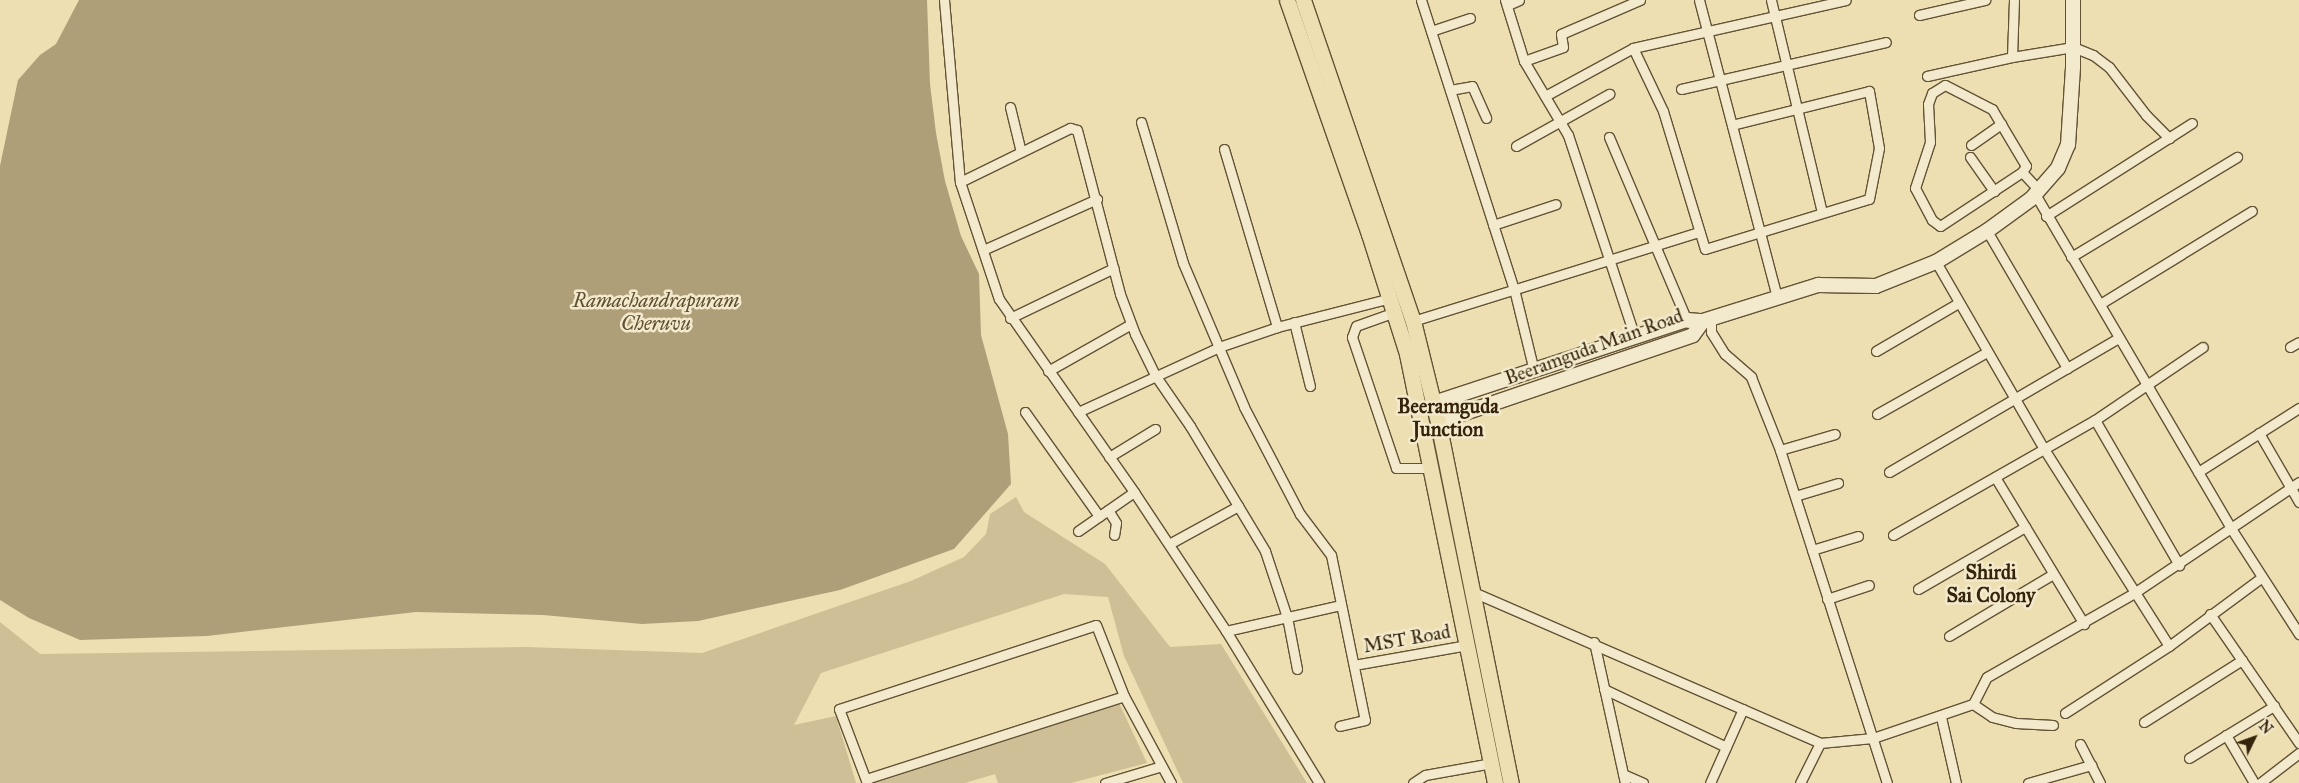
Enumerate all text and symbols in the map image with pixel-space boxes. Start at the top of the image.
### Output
water label: Ramachandrapuram Cheruvu [573,288,739,335]
street label: Beeramguda Main Road [1502,304,1686,390]
district label: Beeramguda Junction [1397,395,1499,442]
district label: Shirdi Sai Colony [1947,561,2035,608]
street label: MST Road [1362,620,1452,658]
north arrow [2229,713,2279,763]
text: N [2255,718,2276,738]

